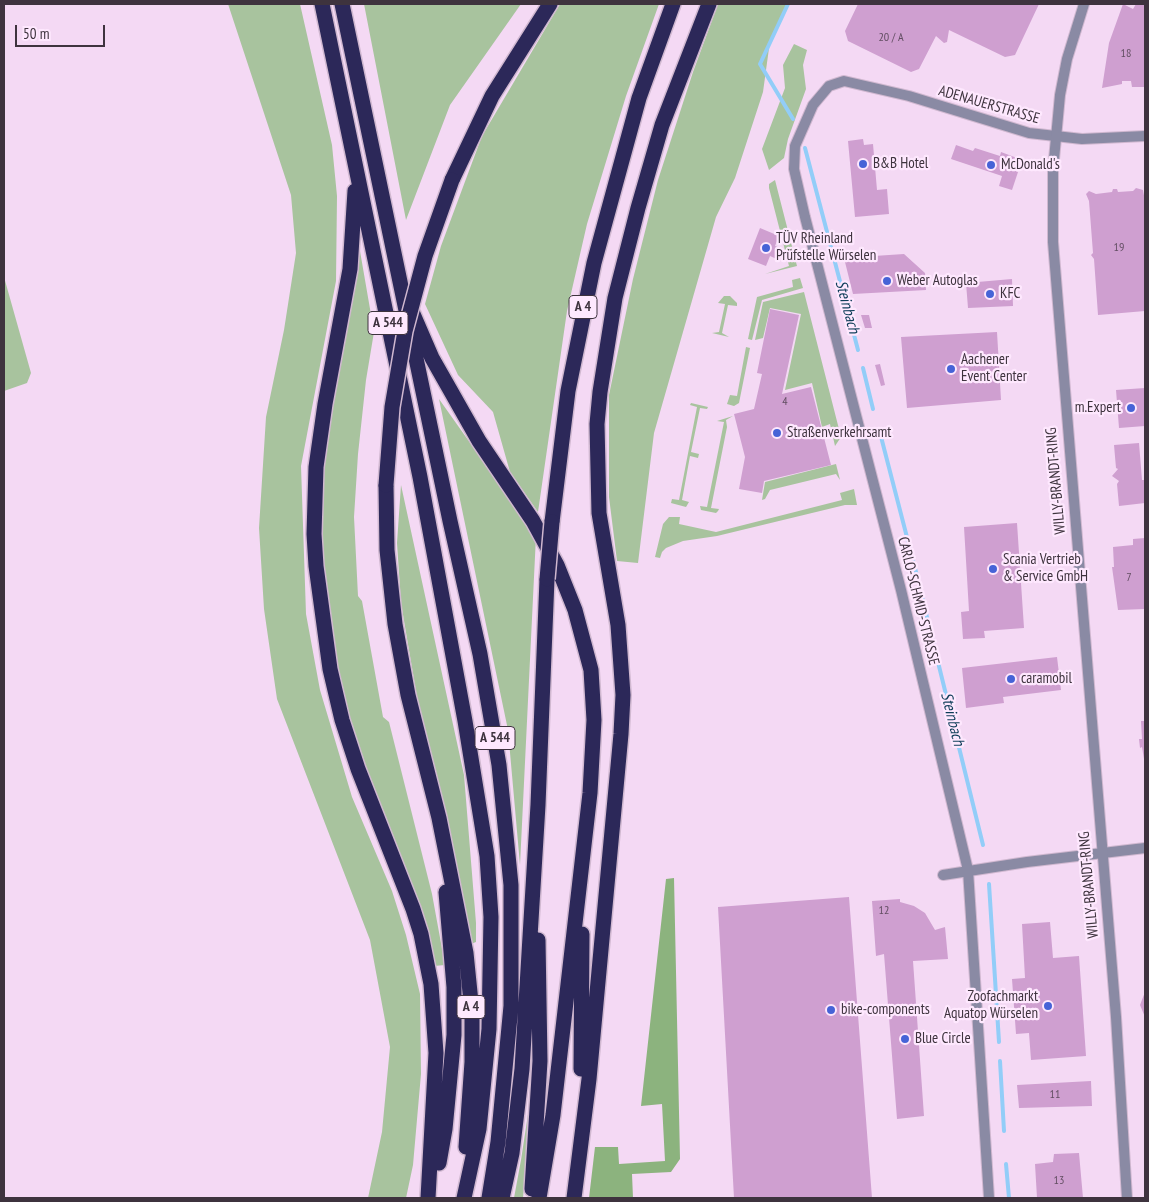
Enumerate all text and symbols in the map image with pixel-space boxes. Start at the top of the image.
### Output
scale bar [18,15,108,47]
text: 50 m [23,24,49,43]
house number: 20 / A [878,31,904,45]
house number: 18 [1121,47,1131,61]
street label: ADENAUERSTRASSE [936,82,1042,128]
place label: B&B Hotel [873,155,928,173]
place label: McDonald's [1001,156,1060,174]
marker: B&B Hotel [857,158,869,170]
marker: McDonald's [985,159,997,171]
place label: TÜV Rheinland Prüfstelle Würselen [776,230,876,265]
house number: 19 [1114,241,1124,255]
marker: TÜV Rheinland Prüfstelle Würselen [760,242,772,254]
place label: Weber Autoglas [897,272,978,290]
marker: Weber Autoglas [881,275,893,287]
water label: Steinbach [831,278,863,336]
place label: KFC [1000,285,1020,303]
marker: KFC [984,288,996,300]
road number: A 4 [569,296,597,318]
road number: A 544 [368,312,408,334]
place label: Aachener Event Center [961,351,1027,386]
marker: Aachener Event Center [945,363,957,375]
house number: 4 [782,395,788,409]
place label: m.Expert [1075,399,1121,417]
marker: m.Expert [1125,402,1137,414]
place label: Straßenverkehrsamt [787,424,891,442]
marker: Straßenverkehrsamt [771,427,783,439]
street label: WILLY-BRANDT-RING [1042,427,1070,535]
street label: CARLO-SCHMID-STRASSE [893,535,943,667]
place label: Scania Vertrieb & Service GmbH [1003,551,1088,586]
marker: Scania Vertrieb & Service GmbH [987,563,999,575]
house number: 7 [1126,571,1132,585]
place label: caramobil [1021,670,1072,688]
marker: caramobil [1005,673,1017,685]
water label: Steinbach [936,690,968,748]
road number: A 544 [475,726,515,750]
street label: WILLY-BRANDT-RING [1075,831,1103,939]
house number: 12 [879,904,889,918]
place label: Zoofachmarkt Aquatop Würselen [944,988,1038,1023]
road number: A 4 [457,996,485,1019]
marker: Zoofachmarkt Aquatop Würselen [1042,1000,1054,1012]
place label: bike-components [841,1001,930,1019]
marker: bike-components [825,1004,837,1016]
place label: Blue Circle [915,1030,971,1048]
marker: Blue Circle [899,1033,911,1045]
house number: 11 [1050,1088,1060,1102]
house number: 13 [1054,1174,1064,1188]

